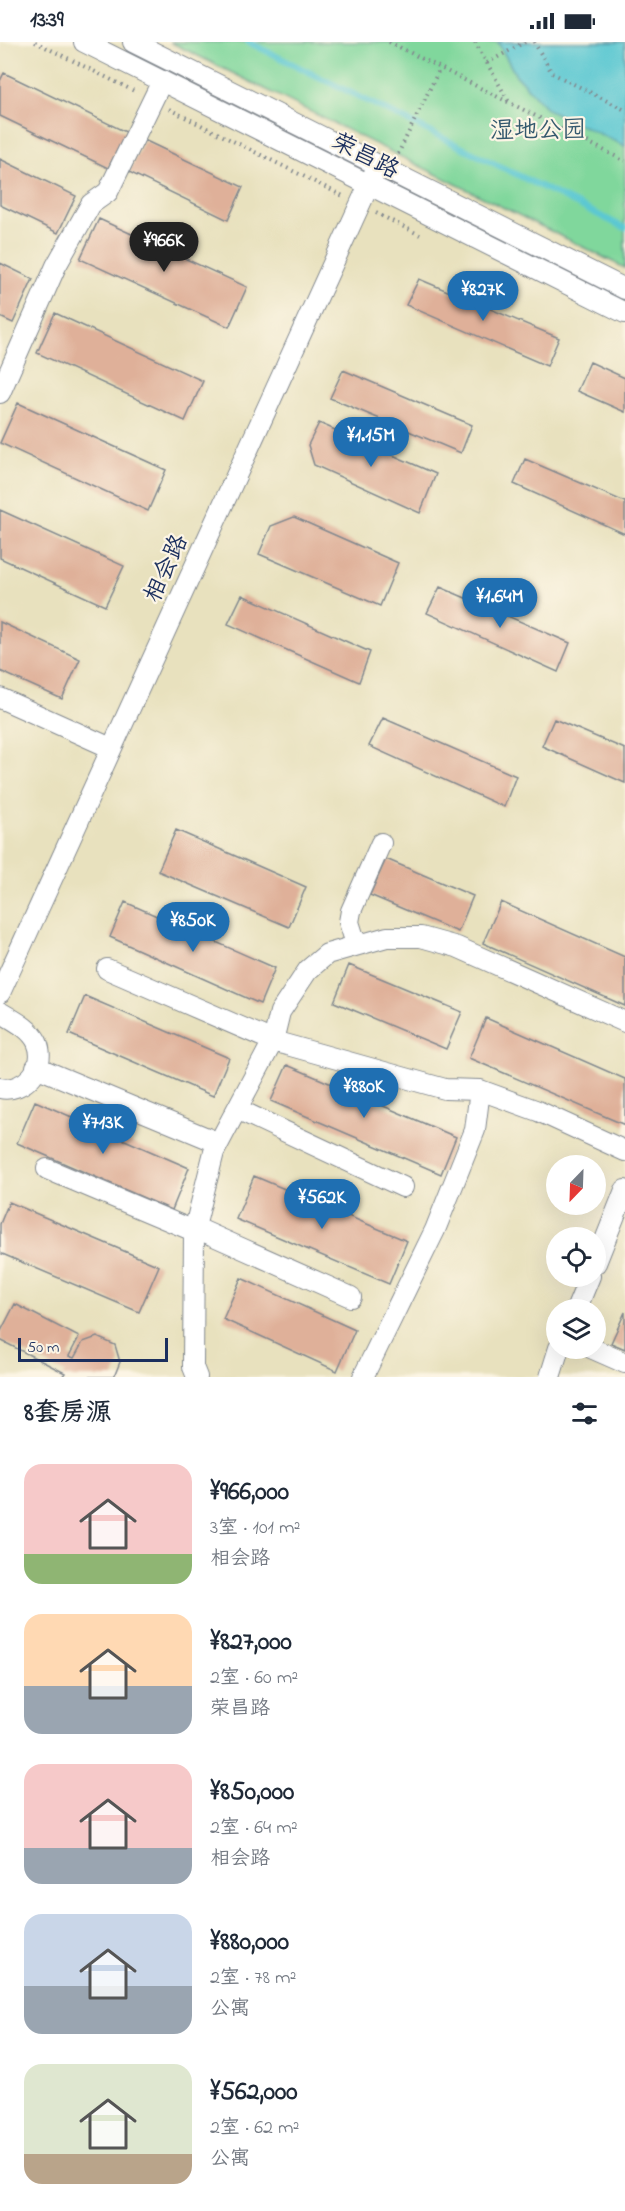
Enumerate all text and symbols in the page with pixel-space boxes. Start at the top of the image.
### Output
text: 13:39 [30,5,64,37]
park label: 湿地公园 [490,114,586,149]
street label: 荣昌路 [325,125,405,189]
pin: ¥966K [122,222,206,273]
text: ¥966K [143,227,185,256]
pin: ¥827K [441,271,525,322]
text: ¥827K [461,276,505,305]
pin: ¥1.15M [322,417,420,468]
text: ¥1.15M [347,422,395,451]
street label: 相会路 [136,529,198,609]
pin: ¥1.64M [451,578,549,629]
text: ¥1.64M [476,583,524,612]
pin: ¥850K [151,902,235,953]
text: ¥850K [170,907,216,936]
pin: ¥880K [322,1068,406,1119]
text: ¥880K [343,1073,385,1102]
pin: ¥713K [61,1104,145,1155]
text: ¥713K [83,1109,123,1138]
north arrow [546,1155,606,1215]
map controls [546,1155,606,1359]
pin: ¥562K [280,1179,364,1230]
text: ¥562K [298,1184,346,1213]
button: locate [546,1227,606,1287]
button: layers [546,1299,606,1359]
scale bar [18,1335,168,1362]
text: 50 m [27,1336,59,1360]
text: 8套房源 [24,1395,112,1433]
icon: filters [568,1397,601,1430]
text: ¥966,000 [210,1474,289,1512]
icon: home [72,1488,144,1560]
text: 3室 · 101 m² [210,1514,300,1543]
text: 相会路 [210,1545,270,1574]
text: ¥827,000 [210,1624,292,1662]
icon: home [72,1638,144,1710]
text: 2室 · 60 m² [210,1664,298,1693]
text: 荣昌路 [210,1695,270,1724]
text: ¥850,000 [210,1774,294,1812]
icon: home [72,1788,144,1860]
text: 2室 · 64 m² [210,1814,298,1843]
text: 相会路 [210,1845,270,1874]
text: ¥880,000 [210,1924,289,1962]
icon: home [72,1938,144,2010]
text: 2室 · 78 m² [210,1964,296,1993]
text: 公寓 [210,1995,250,2024]
text: ¥562,000 [210,2074,298,2112]
icon: home [72,2088,144,2160]
text: 2室 · 62 m² [210,2114,299,2143]
text: 公寓 [210,2145,250,2174]

